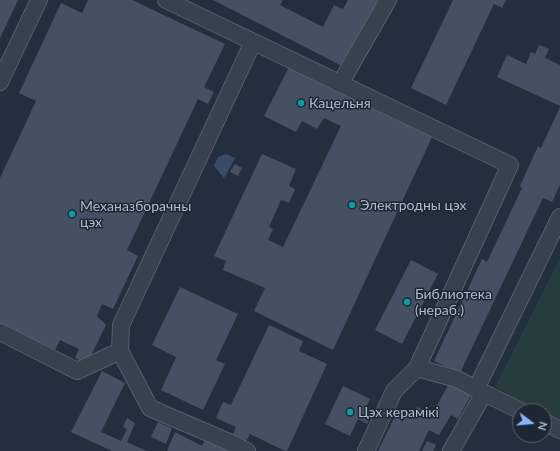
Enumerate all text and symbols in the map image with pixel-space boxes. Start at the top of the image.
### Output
place label: Кацельня [309,95,371,111]
marker: Кацельня [296,98,306,108]
place label: Электродны цэх [360,197,466,213]
place label: Механазборачны цэх [80,198,191,230]
marker: Электродны цэх [347,200,357,210]
marker: Механазборачны цэх [67,209,77,219]
place label: Библиотека (нераб.) [415,286,492,318]
marker: Библиотека (нераб.) [402,297,412,307]
north arrow [512,403,552,443]
place label: Цэх керамікі [358,404,439,420]
marker: Цэх керамікі [345,407,355,417]
text: N [536,420,550,432]

